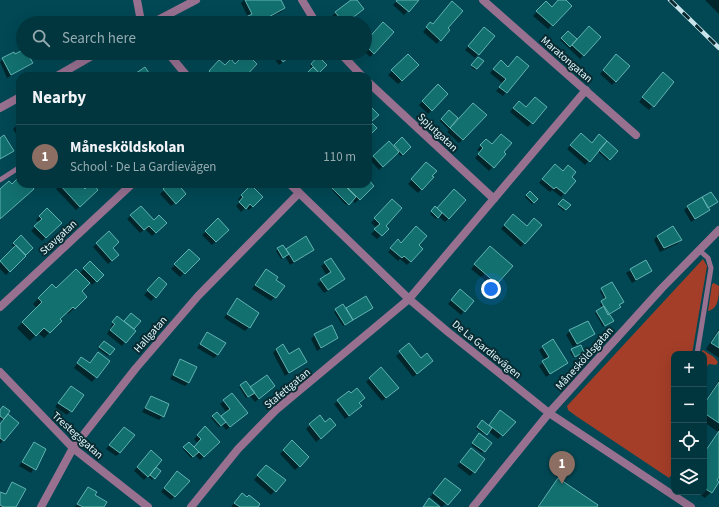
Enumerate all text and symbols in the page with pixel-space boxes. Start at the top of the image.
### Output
search box [16,16,372,60]
icon: search [30,27,52,49]
text: Search here [62,28,136,49]
street label: Maratongatan [538,33,596,86]
text: Nearby [32,86,86,110]
street label: Spjutgatan [414,110,461,155]
text: Månesköldskolan [70,137,185,158]
text: 1 [42,148,48,166]
text: 110 m [323,148,356,166]
text: School · De La Gardievägen [70,158,216,176]
street label: Stavgatan [37,216,80,258]
your location [481,279,501,299]
street label: Hallgatan [130,313,171,356]
street label: De La Gardievägen [449,317,525,382]
street label: Månesköldsgatan [552,324,617,393]
map controls [671,351,707,495]
button: + [671,351,707,387]
street label: Stafettgatan [261,365,314,412]
button: − [671,387,707,423]
street label: Trestegsgatan [49,408,106,462]
button: locate [671,423,707,459]
pin: 1 [549,451,575,484]
button: layers [671,459,707,495]

